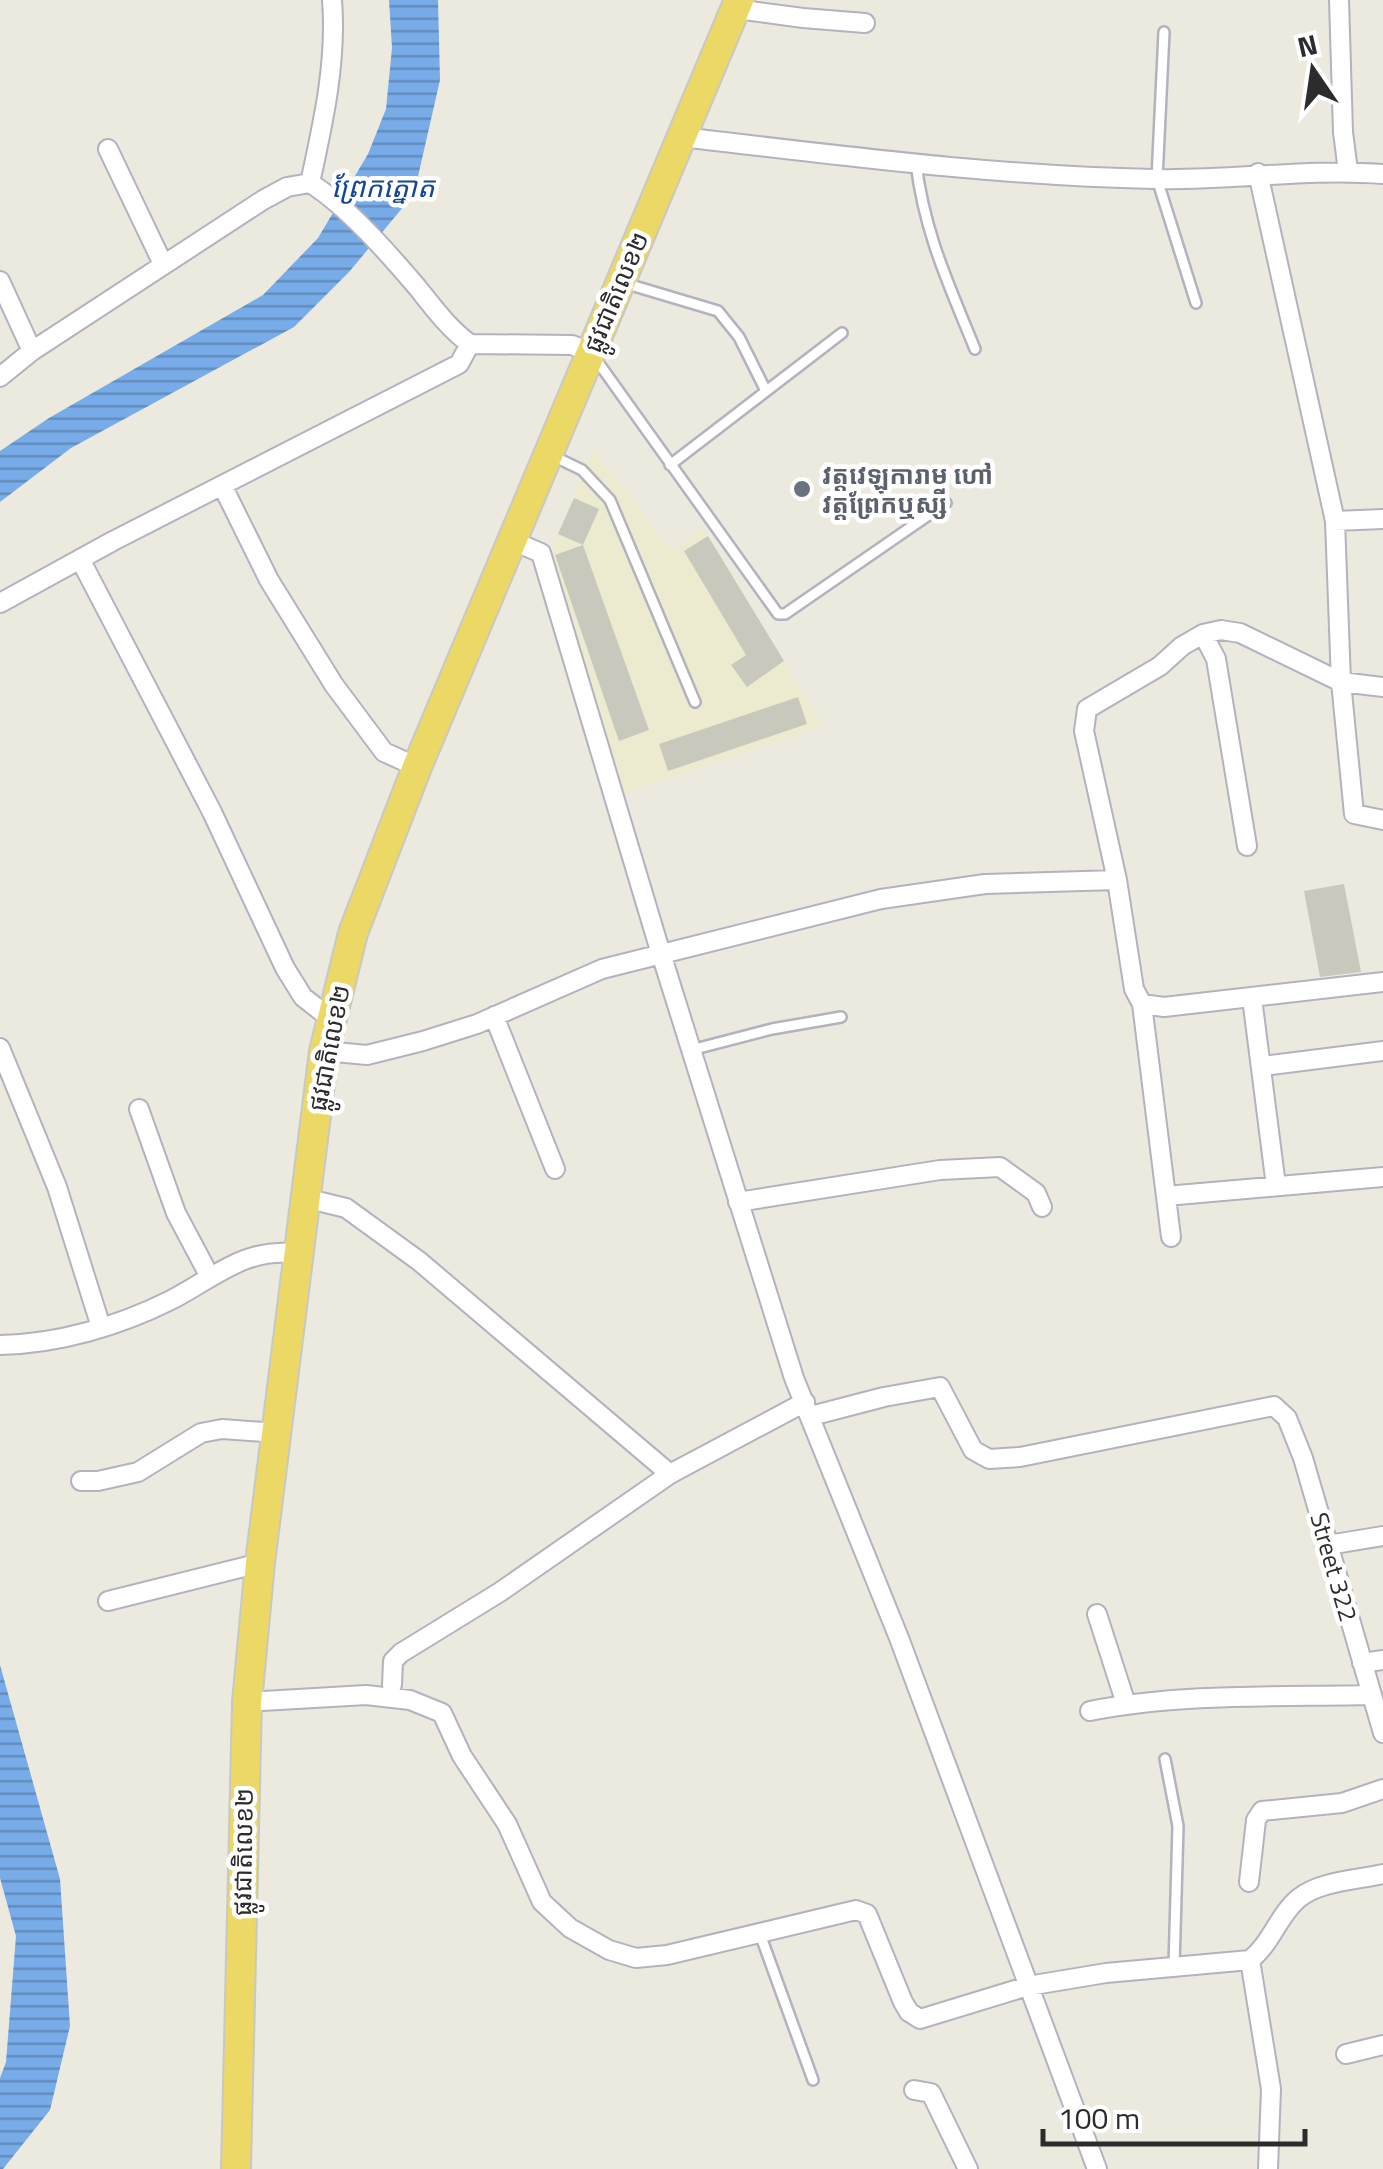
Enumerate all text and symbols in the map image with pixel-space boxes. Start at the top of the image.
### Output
north arrow [1263,20,1363,120]
text: N [1293,22,1322,68]
water label: ព្រែកត្នោត [331,165,437,208]
street label: ផ្លូវជាតិលេខ២ [573,226,663,360]
place label: វត្តវេឡុការាម ហៅ វត្តព្រែកឬស្សី [822,456,993,523]
marker: វត្តវេឡុការាម ហៅ វត្តព្រែកឬស្សី [791,478,813,500]
street label: ផ្លូវជាតិលេខ២ [298,982,364,1115]
street label: Street 322 [1300,1508,1368,1626]
street label: ផ្លូវជាតិលេខ២ [223,1788,268,1916]
scale bar [1043,2084,1306,2146]
text: 100 m [1058,2095,1140,2141]

